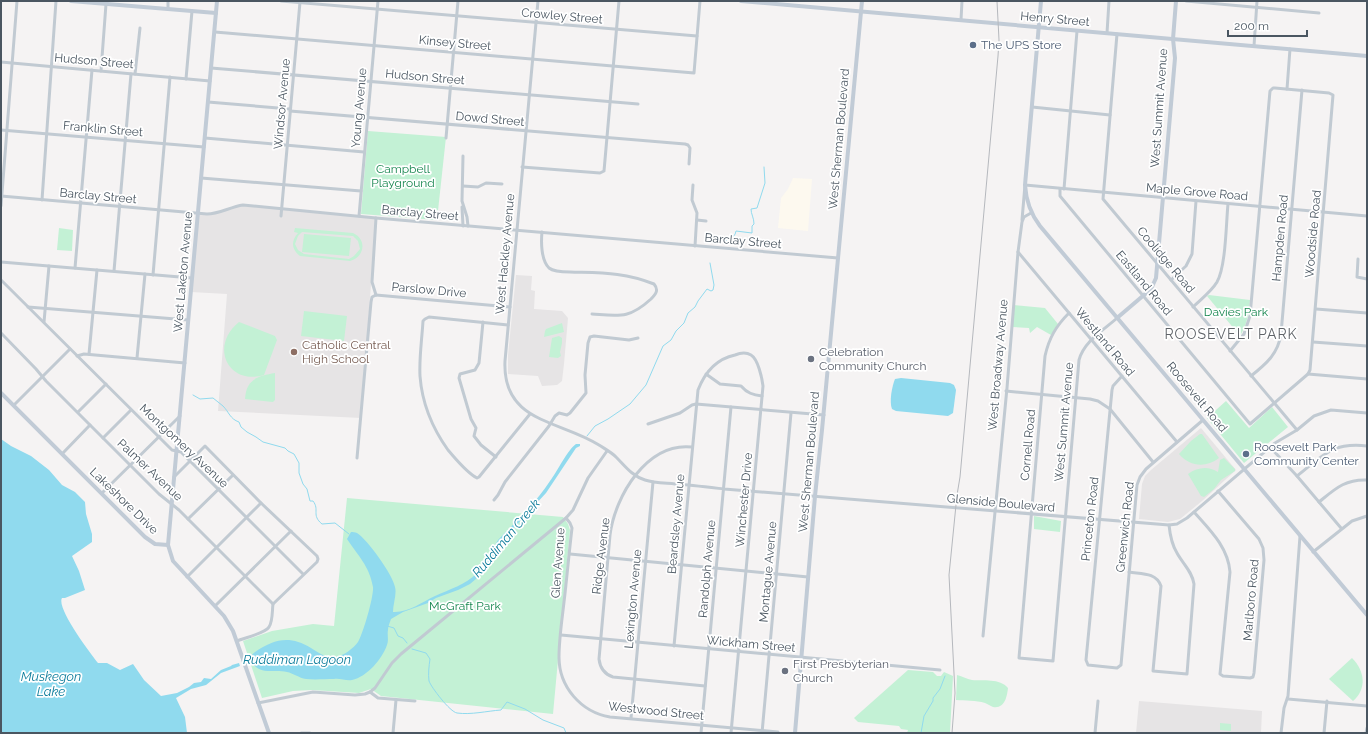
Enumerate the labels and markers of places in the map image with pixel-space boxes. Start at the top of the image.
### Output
place label: The UPS Store [981,38,1062,52]
marker: The UPS Store [968,40,978,50]
place label: Catholic Central High School [302,338,391,366]
place label: Celebration Community Church [819,345,926,373]
marker: Catholic Central High School [289,347,299,357]
marker: Celebration Community Church [806,354,816,364]
place label: Roosevelt Park Community Center [1254,440,1360,468]
marker: Roosevelt Park Community Center [1241,449,1251,459]
place label: First Presbyterian Church [793,657,889,685]
marker: First Presbyterian Church [780,666,790,676]

